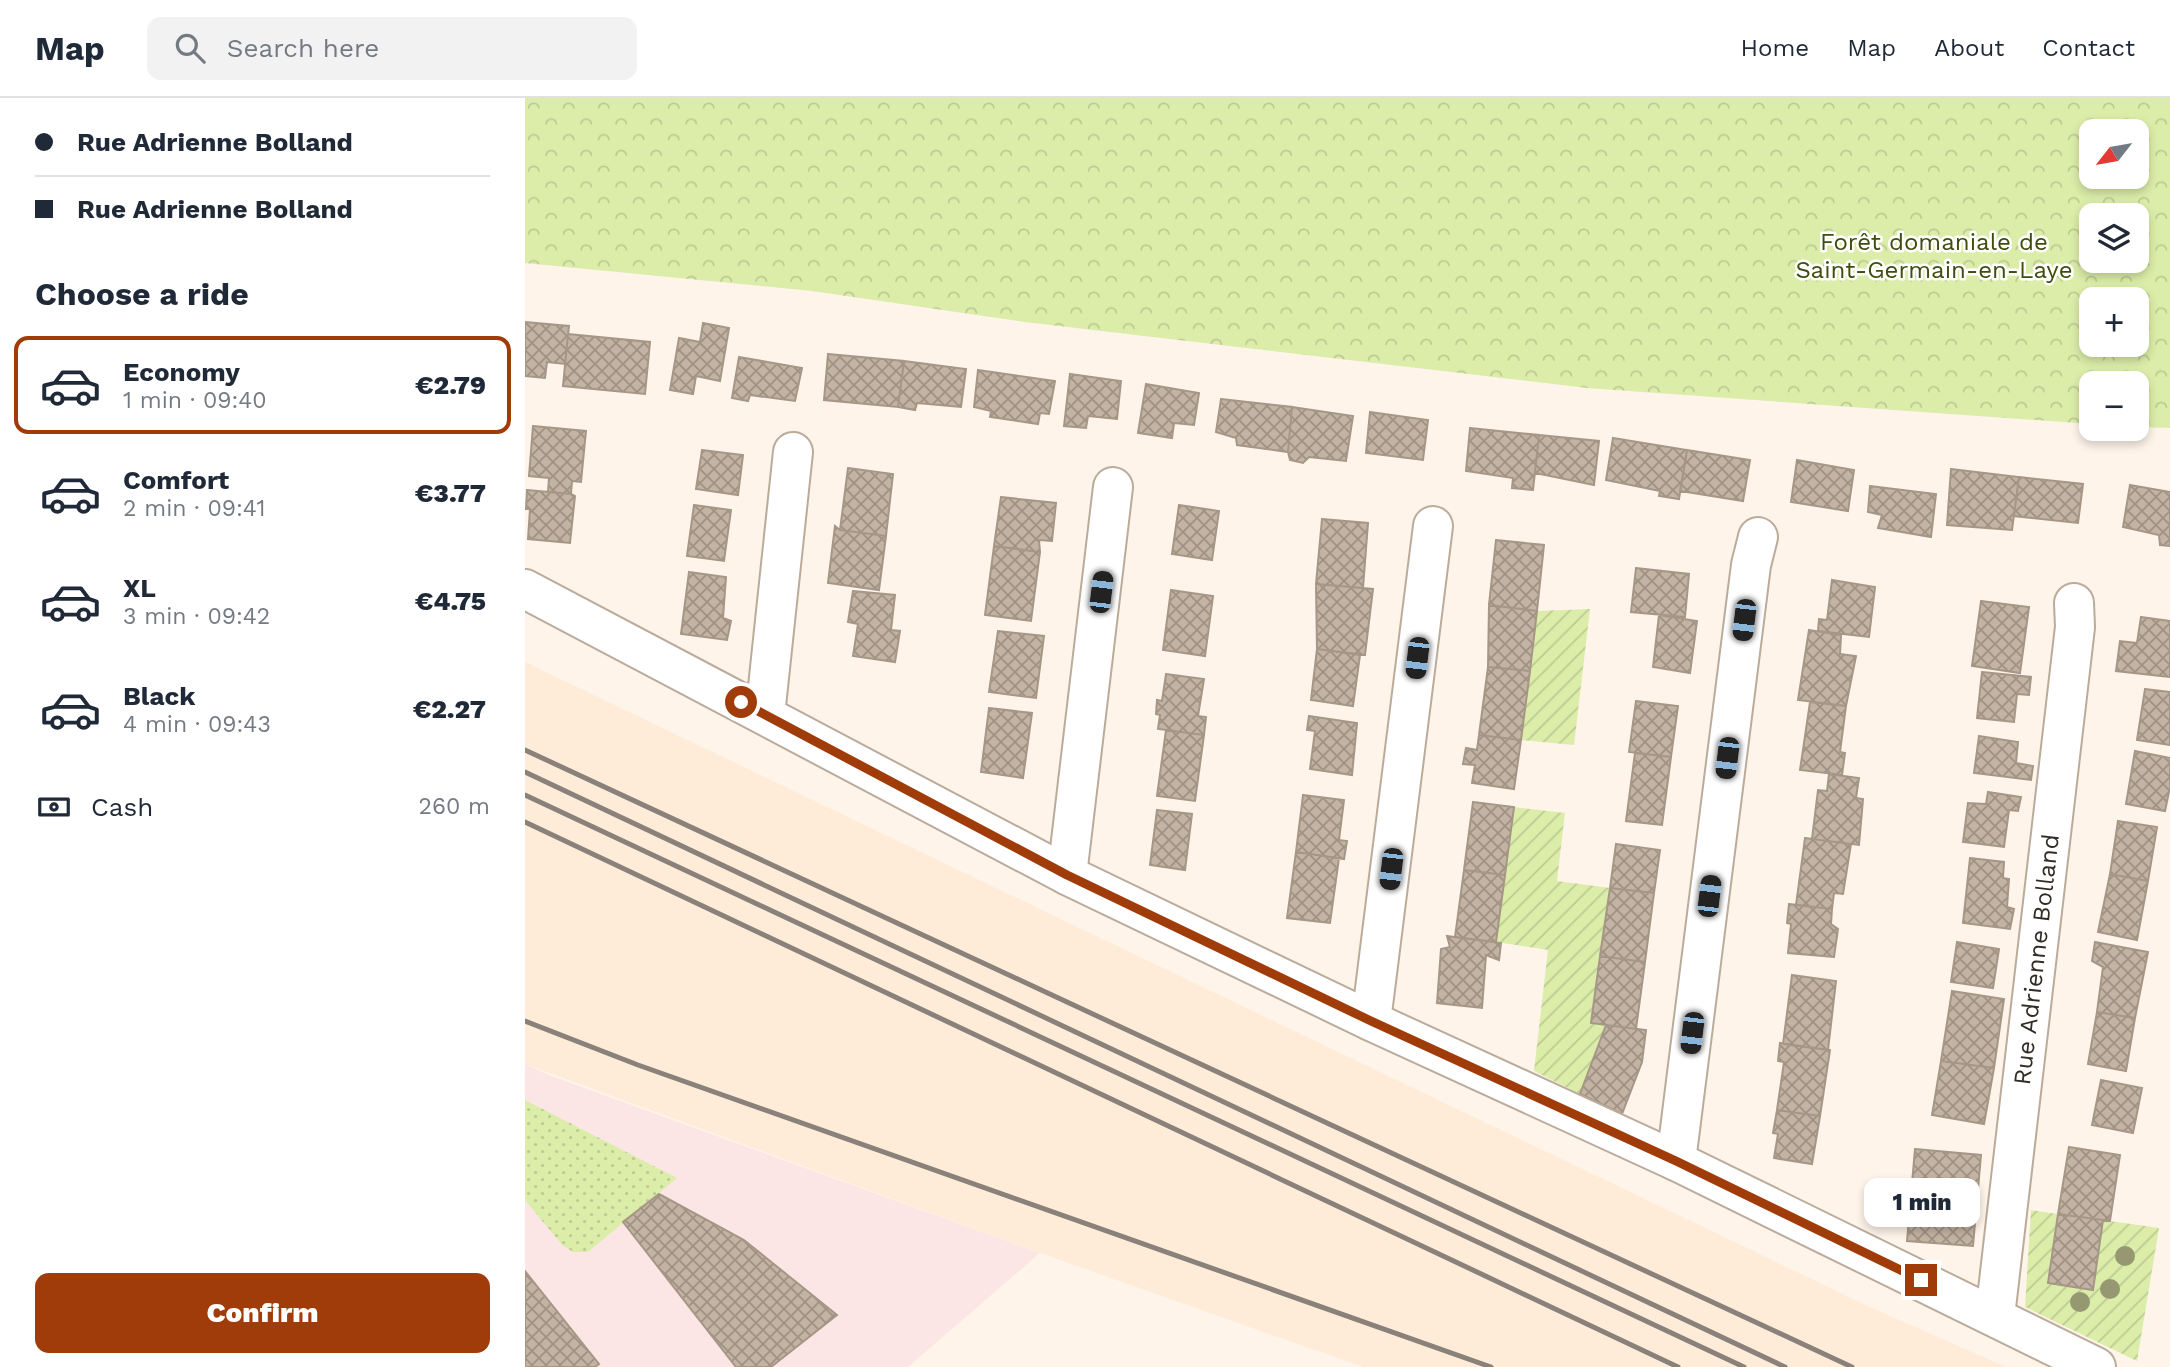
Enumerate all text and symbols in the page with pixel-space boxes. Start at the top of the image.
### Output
search box [147,17,637,80]
text: Map [35,29,105,68]
icon: search [171,29,209,67]
text: Search here [227,33,379,63]
text: Home [1741,34,1809,62]
text: Map [1847,34,1896,62]
text: About [1934,34,2004,62]
text: Contact [2042,34,2135,62]
north arrow [2079,119,2149,189]
map controls [2079,119,2149,441]
text: Rue Adrienne Bolland [77,127,353,157]
text: Rue Adrienne Bolland [77,194,353,224]
button: layers [2079,203,2149,273]
park label: Forêt domaniale de Saint-Germain-en-Laye [1795,228,2073,284]
text: Choose a ride [35,275,249,313]
button: + [2079,287,2149,357]
icon: car [39,354,102,417]
text: Economy [123,357,240,387]
text: €2.79 [415,370,486,400]
button: − [2079,371,2149,441]
text: 1 min · 09:40 [123,387,267,414]
icon: car [39,462,102,525]
text: Comfort [123,465,229,495]
text: €3.77 [415,478,486,508]
text: 2 min · 09:41 [123,495,265,522]
icon: car [39,570,102,633]
car [1089,570,1114,614]
text: XL [123,573,156,603]
text: €4.75 [415,586,486,616]
car [1732,598,1757,642]
text: 3 min · 09:42 [123,603,270,630]
car [1405,636,1430,680]
icon: car [39,678,102,741]
text: Black [123,681,195,711]
route start [725,686,757,718]
text: €2.27 [413,694,486,724]
text: 4 min · 09:43 [123,711,271,738]
car [1715,736,1740,780]
icon: cash [35,788,73,826]
text: Cash [91,792,153,822]
text: 260 m [419,793,490,820]
street label: Rue Adrienne Bolland [2008,832,2065,1086]
car [1379,847,1404,891]
car [1697,874,1722,918]
car [1680,1011,1705,1055]
callout: 1 min [1863,1178,1979,1228]
text: 1 min [1892,1189,1952,1216]
route end [1905,1264,1937,1296]
button: Confirm [35,1273,490,1353]

